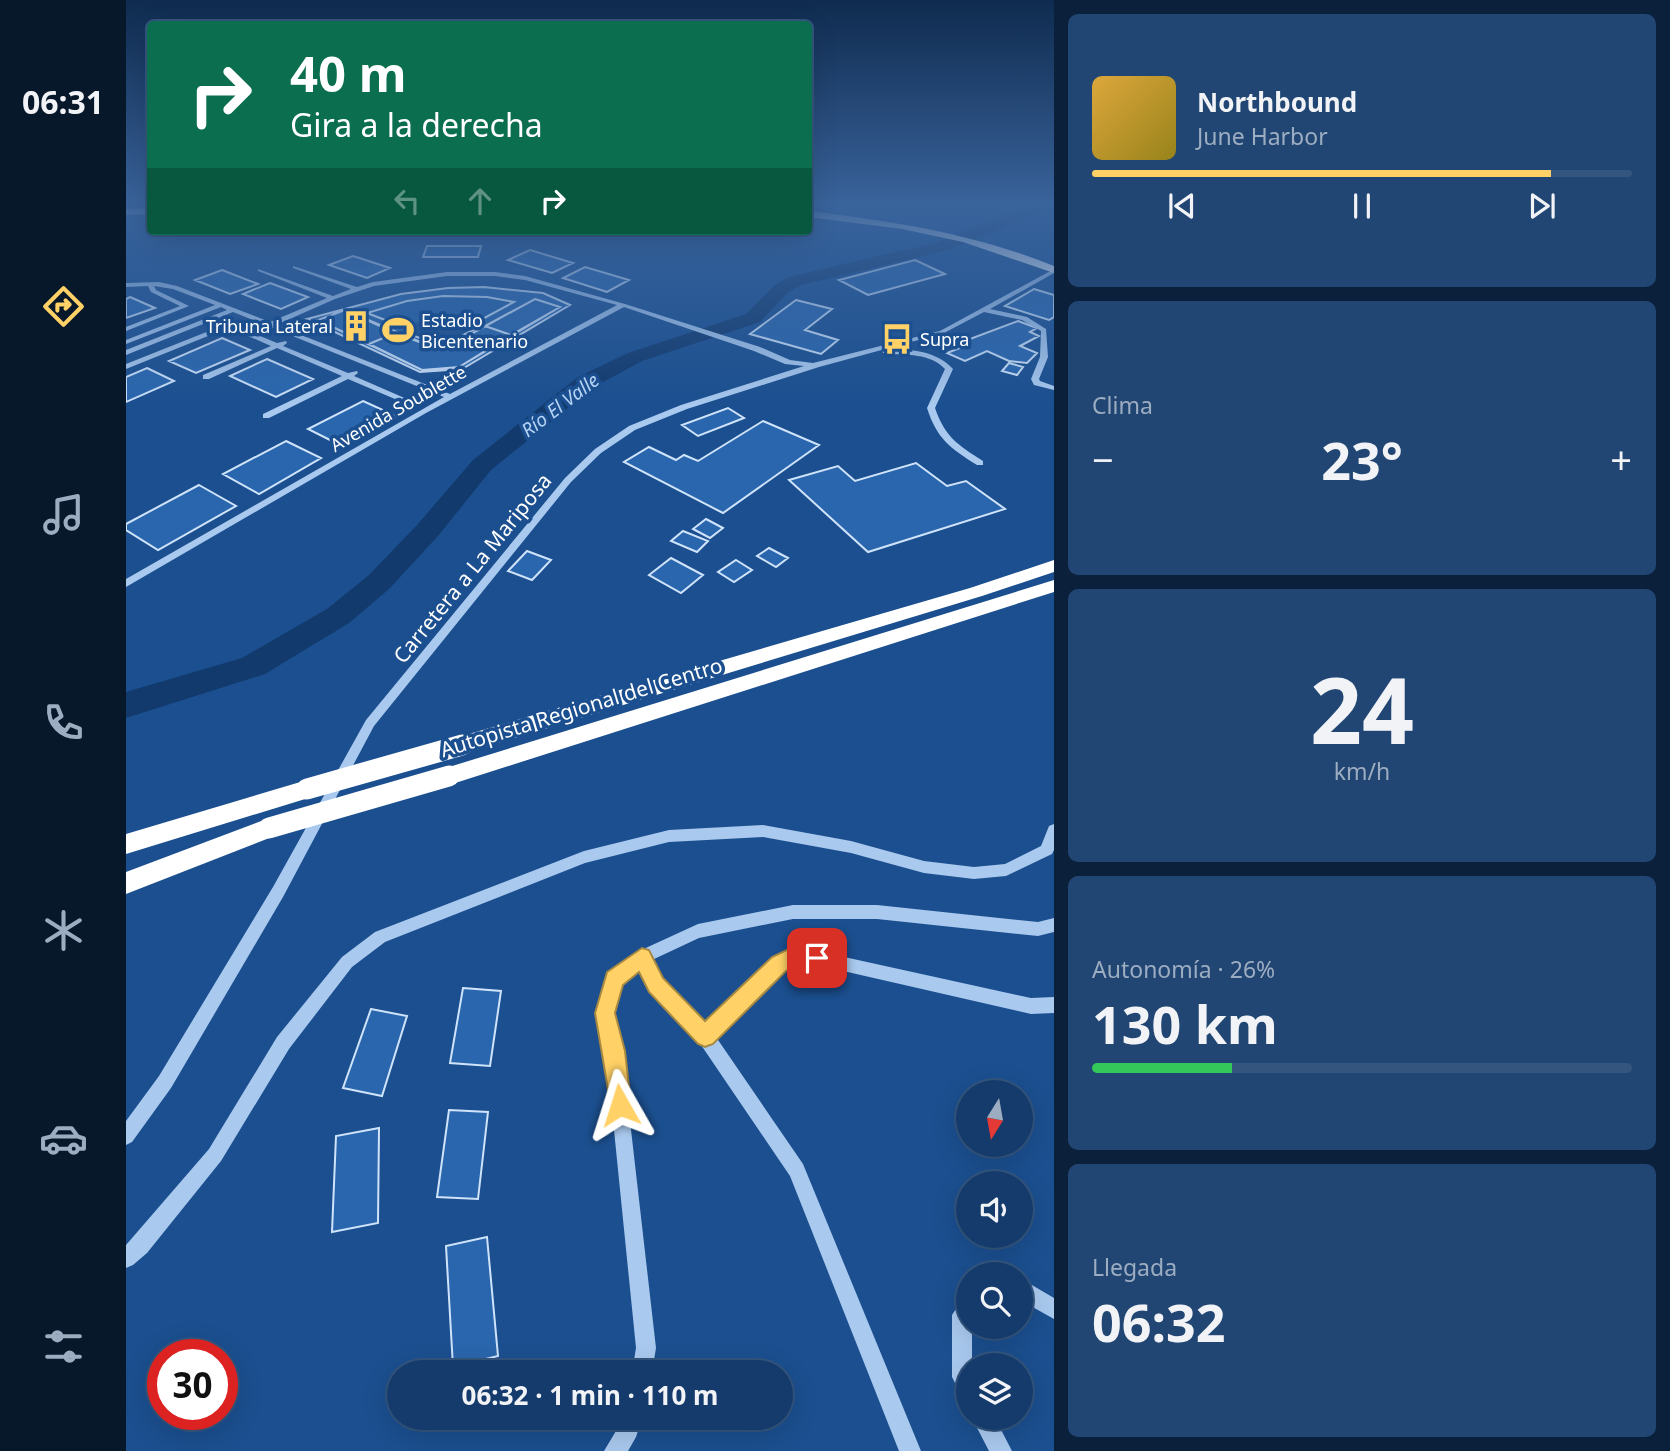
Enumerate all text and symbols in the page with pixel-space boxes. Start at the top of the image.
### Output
text: 40 m [290,40,407,106]
icon: right [175,49,266,140]
text: 06:31 [22,80,104,123]
text: Northbound [1197,84,1357,120]
text: Gira a la derecha [290,103,543,146]
text: June Harbor [1197,120,1328,152]
icon: left [388,182,426,220]
icon: ahead [461,182,499,220]
icon: right [534,182,572,220]
icon: previous [1163,187,1201,225]
icon: pause [1343,187,1381,225]
icon: next [1523,187,1561,225]
icon: directions [39,282,88,331]
place label: Estadio Bicentenario [421,308,528,353]
building icon: Tribuna Lateral [339,309,373,343]
sports icon: Estadio Bicentenario [381,313,415,347]
place label: Tribuna Lateral [206,314,333,338]
bus stop icon: Supra [880,322,914,356]
place label: Supra [920,327,969,351]
street label: Avenida Soublette [326,359,470,457]
water label: Río El Valle [516,367,604,443]
text: Clima [1092,389,1153,421]
text: 23° [1321,424,1403,495]
text: − [1092,433,1114,485]
text: + [1610,433,1632,485]
street label: Carretera a La Mariposa [387,467,557,669]
icon: music [39,490,88,539]
text: 24 [1310,647,1414,771]
street label: Autopista Regional del Centro [436,651,726,763]
icon: phone [39,698,88,747]
text: km/h [1334,755,1390,787]
icon: climate [39,906,88,955]
pin [787,928,847,988]
icon: arrive [798,939,836,977]
text: Autonomía · 26% [1092,953,1275,985]
text: 130 km [1092,988,1278,1059]
position arrow [583,1068,657,1142]
north arrow [956,1080,1032,1157]
map controls [956,1080,1033,1430]
icon: car [39,1114,88,1163]
button: sound [956,1171,1033,1248]
text: Llegada [1092,1251,1177,1283]
button: search [956,1262,1033,1339]
text: 06:32 [1092,1286,1226,1357]
icon: filters [39,1322,88,1371]
speed limit sign: 30 [147,1339,238,1430]
button: layers [956,1353,1033,1430]
text: 06:32 · 1 min · 110 m [462,1377,718,1413]

